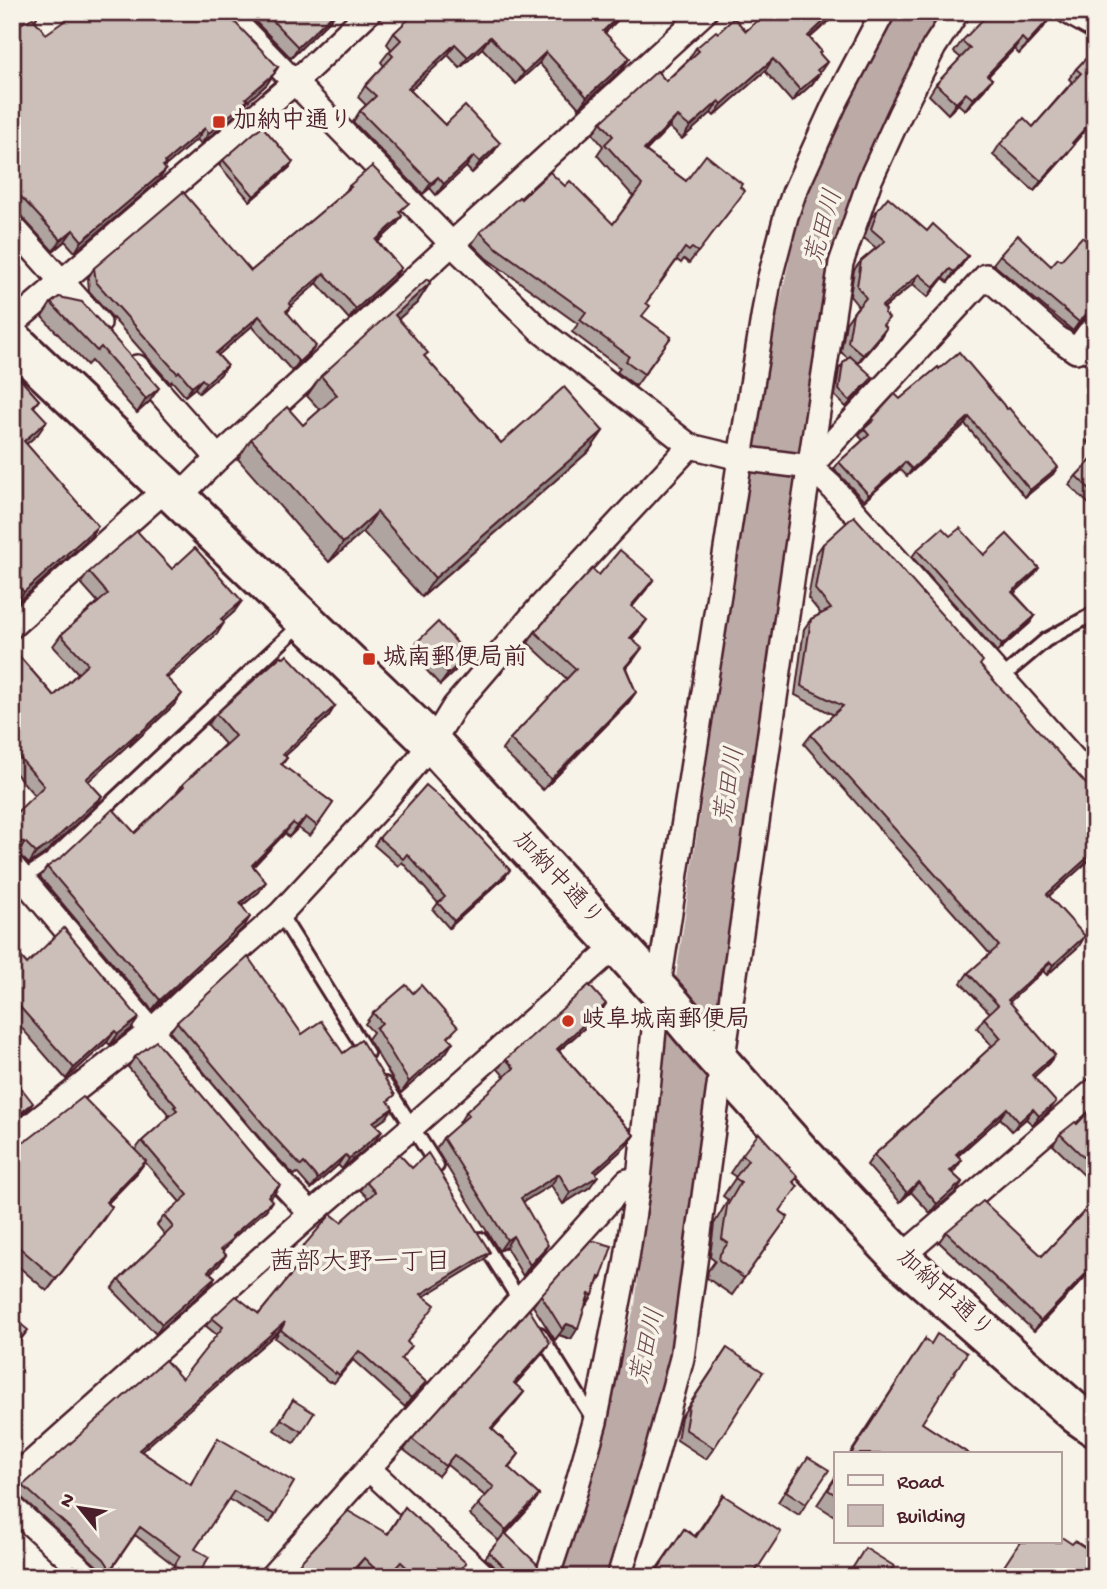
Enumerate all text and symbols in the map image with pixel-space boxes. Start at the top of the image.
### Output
place label: 加納中通り [233,107,353,137]
marker: 加納中通り [211,114,227,130]
water label: 荒田川 [799,186,852,270]
place label: 城南郵便局前 [383,644,527,674]
marker: 城南郵便局前 [361,651,377,667]
water label: 荒田川 [710,745,753,827]
street label: 加納中通り [505,826,609,934]
place label: 岐阜城南郵便局 [582,1005,750,1036]
marker: 岐阜城南郵便局 [560,1013,576,1029]
street label: 加納中通り [890,1243,999,1346]
district label: 茜部大野一丁目 [269,1248,451,1280]
water label: 荒田川 [625,1305,674,1388]
legend [834,1452,1062,1544]
text: Road [897,1472,945,1497]
north arrow [46,1474,116,1544]
text: N [55,1490,81,1512]
text: Building [896,1506,966,1531]

